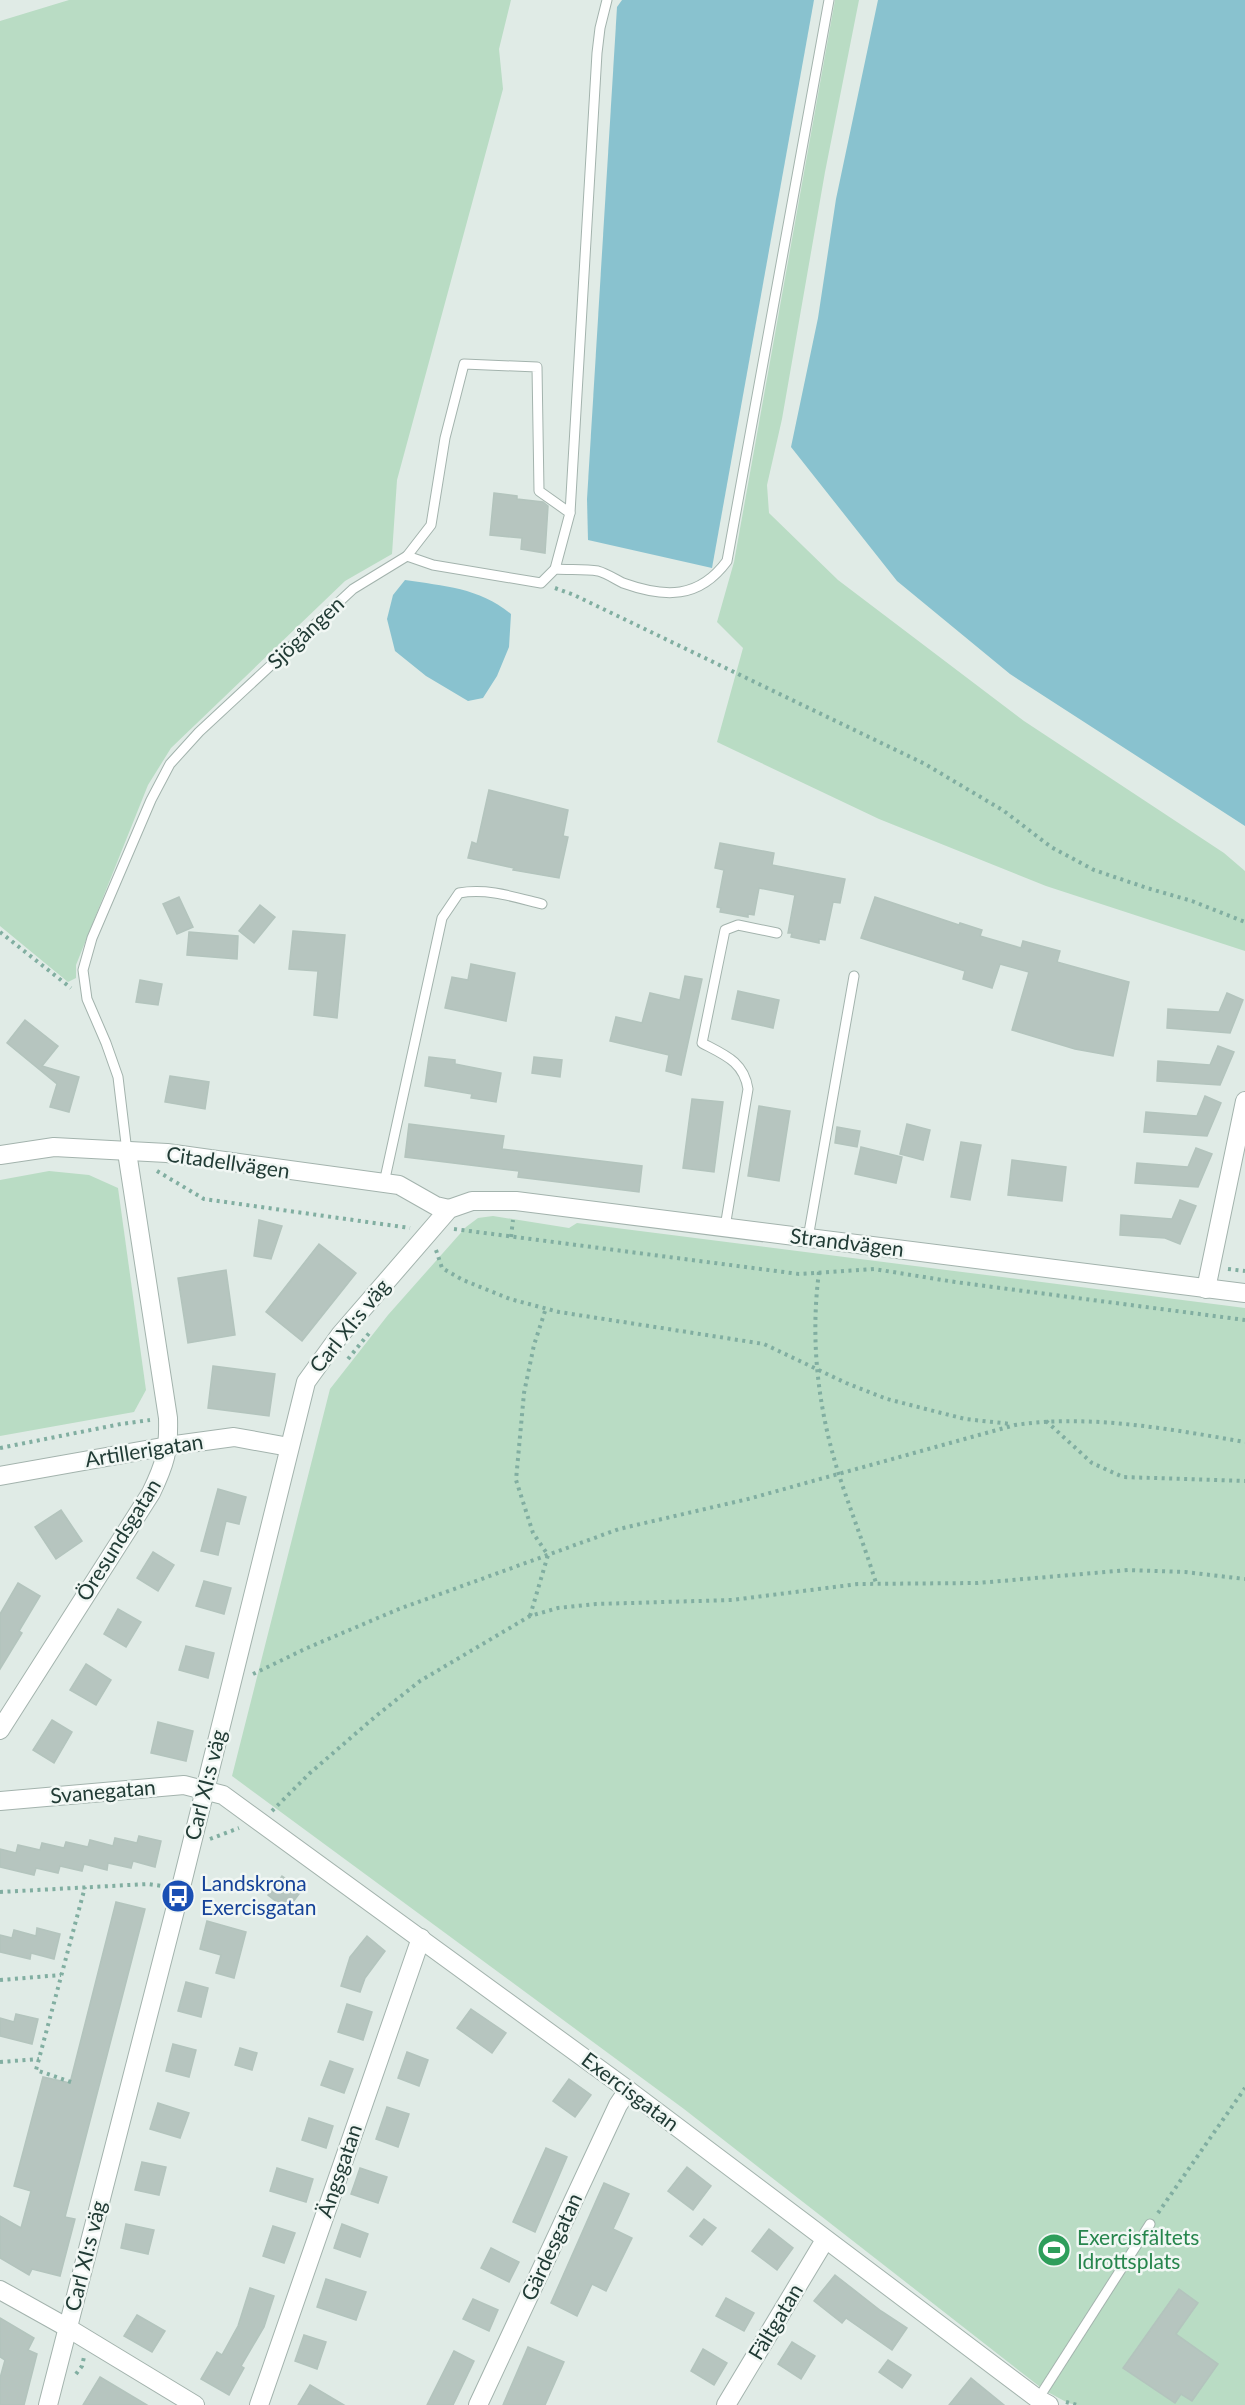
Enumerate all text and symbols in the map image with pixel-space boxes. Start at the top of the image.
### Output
street label: Sjögången [262,590,348,673]
street label: Citadellvägen [165,1140,292,1183]
street label: Strandvägen [789,1222,906,1261]
street label: Carl XI:s väg [304,1273,394,1377]
street label: Artillerigatan [83,1428,205,1471]
street label: Öresundsgatan [70,1474,165,1605]
street label: Carl XI:s väg [179,1727,230,1843]
street label: Svanegatan [49,1773,157,1808]
place label: Landskrona Exercisgatan [201,1870,316,1919]
bus stop icon: Landskrona Exercisgatan [160,1878,196,1914]
street label: Exercisgatan [577,2046,685,2136]
street label: Ängsgatan [311,2121,366,2220]
street label: Gärdesgatan [515,2189,586,2304]
street label: Carl XI:s väg [59,2198,110,2314]
place label: Exercisfältets Idrottsplats [1077,2224,1199,2273]
sports icon: Exercisfältets Idrottsplats [1036,2232,1072,2268]
street label: Fältgatan [742,2279,807,2364]

